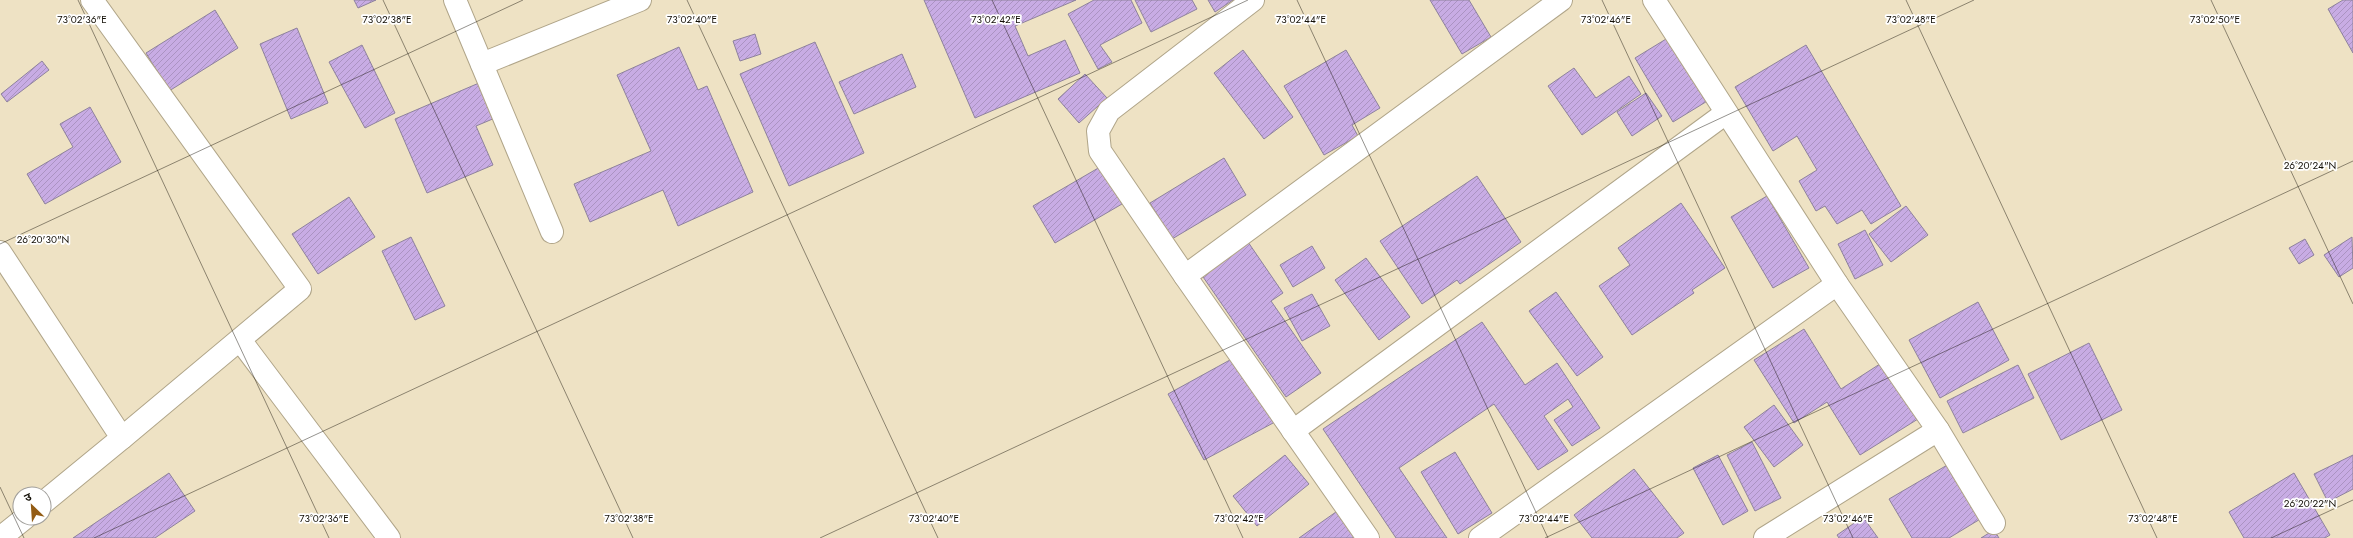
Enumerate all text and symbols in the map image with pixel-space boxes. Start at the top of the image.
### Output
text: 73°02'36"E [57,12,107,27]
text: 73°02'38"E [362,12,412,27]
text: 73°02'40"E [667,12,717,27]
text: 73°02'42"E [971,12,1021,27]
text: 73°02'44"E [1276,12,1326,27]
text: 73°02'46"E [1581,12,1631,27]
text: 73°02'48"E [1886,12,1936,27]
text: 73°02'50"E [2190,12,2240,27]
text: 26°20'24"N [2284,158,2336,173]
text: 26°20'30"N [17,232,69,247]
north arrow [12,486,52,526]
text: उ [21,488,35,506]
text: 26°20'22"N [2284,496,2336,511]
text: 73°02'36"E [299,511,349,526]
text: 73°02'38"E [604,511,654,526]
text: 73°02'40"E [909,511,959,526]
text: 73°02'42"E [1214,511,1264,526]
text: 73°02'44"E [1519,511,1569,526]
text: 73°02'46"E [1823,511,1873,526]
text: 73°02'48"E [2128,511,2178,526]

